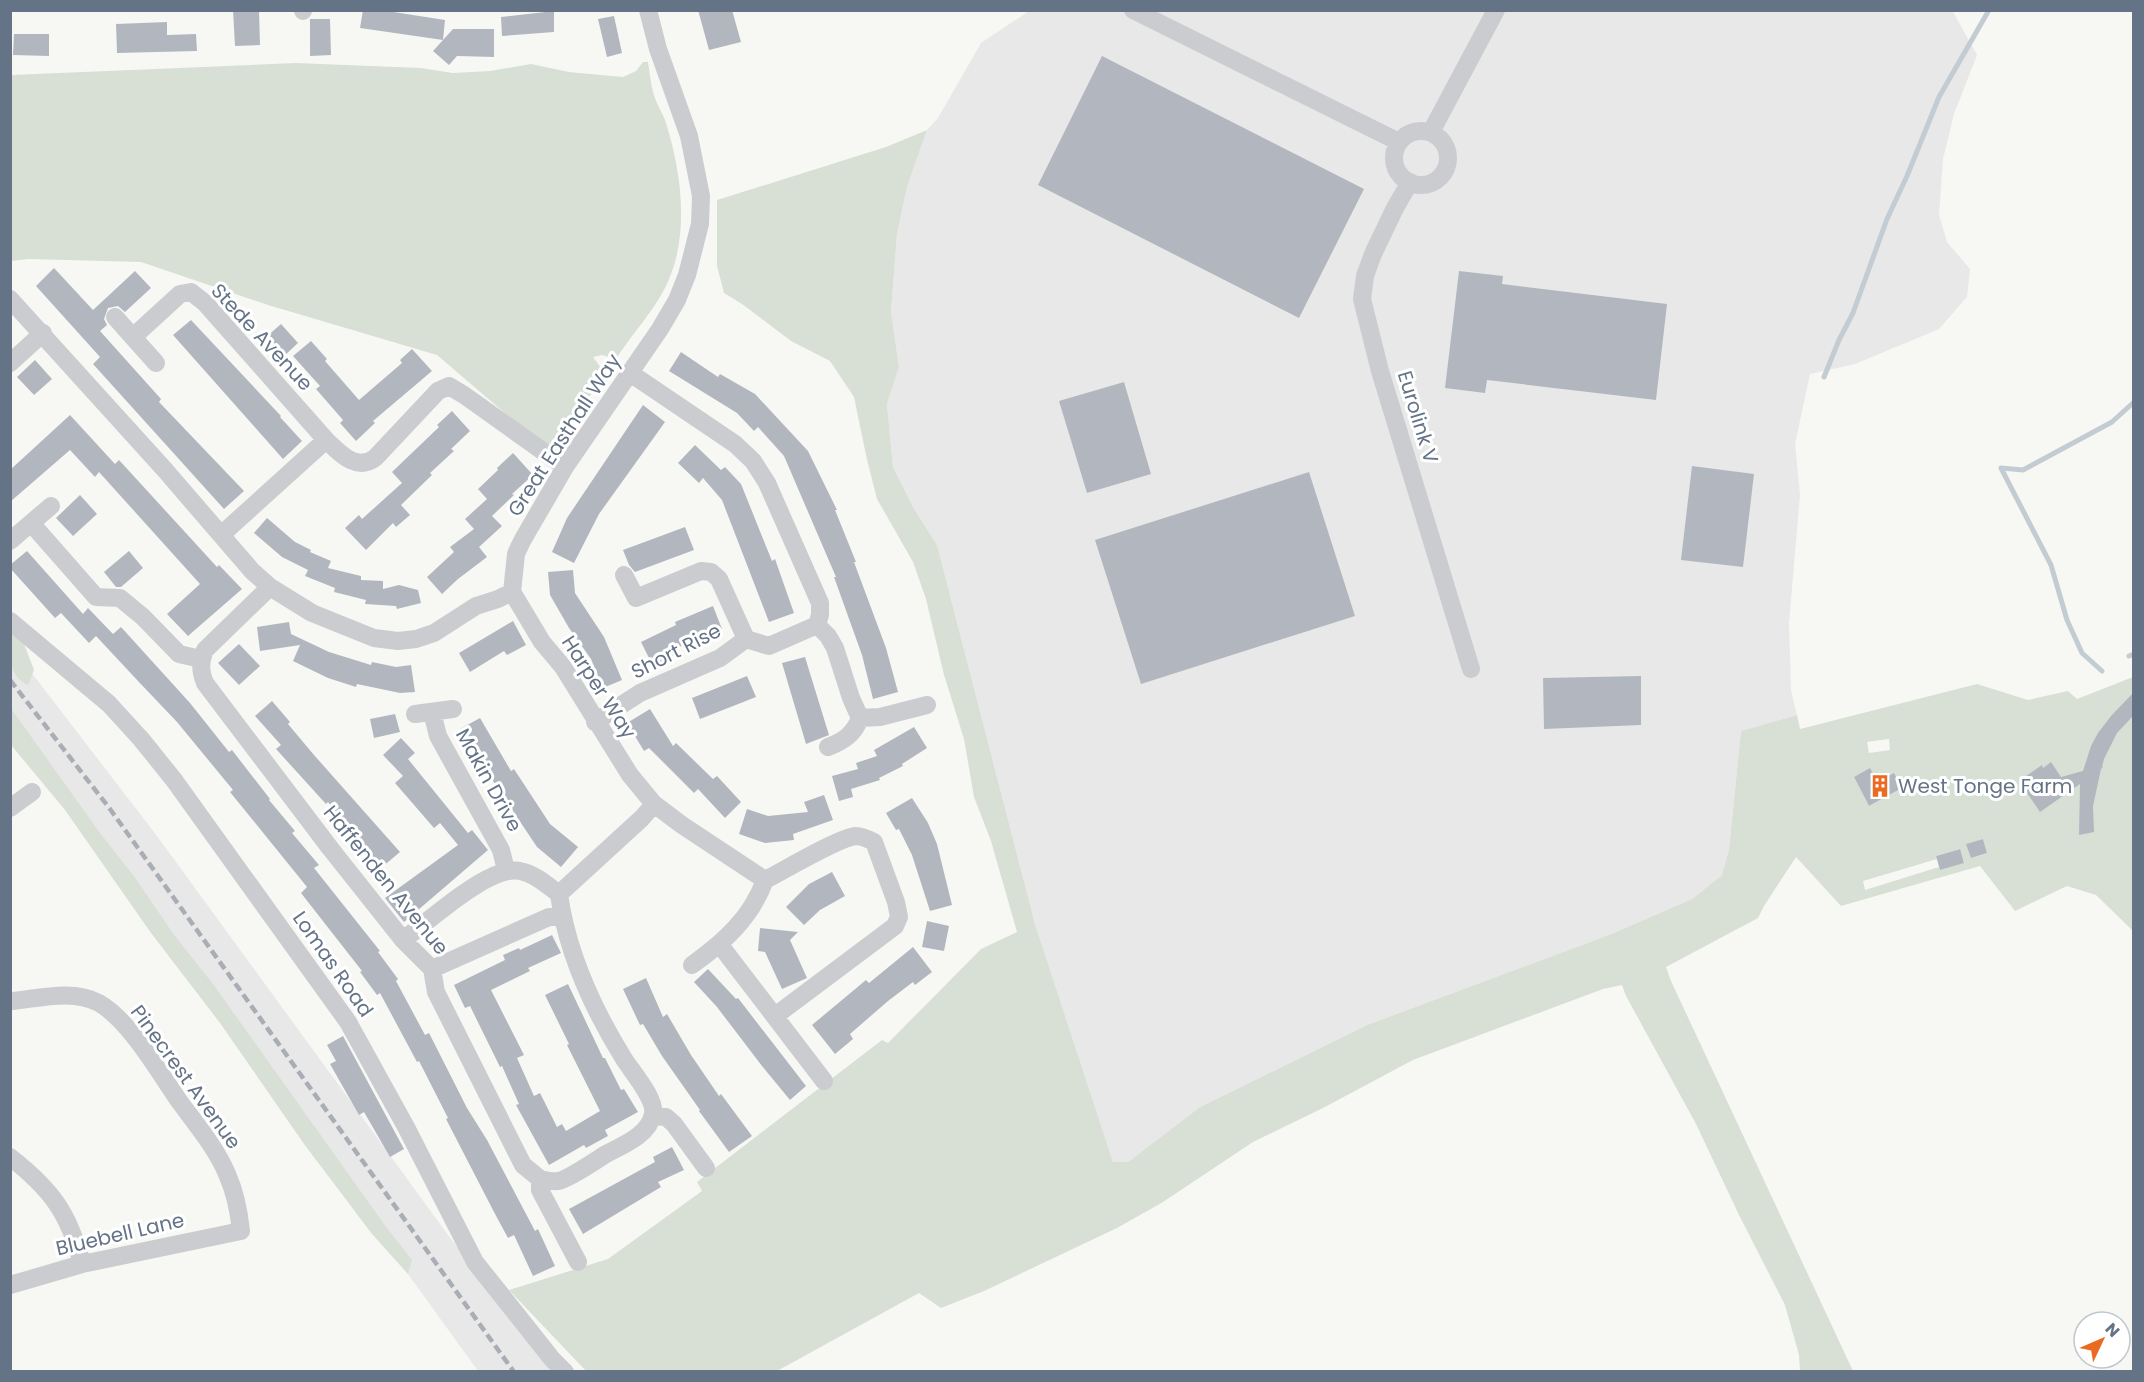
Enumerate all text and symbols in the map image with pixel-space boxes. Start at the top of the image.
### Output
street label: Stede Avenue [205,277,319,397]
street label: Great Easthall Way [501,348,627,522]
street label: Eurolink V [1391,367,1445,467]
street label: Short Rise [626,616,726,686]
street label: Harper Way [555,630,643,744]
street label: Makin Drive [449,723,529,837]
place label: West Tonge Farm [1898,772,2072,800]
building icon: West Tonge Farm [1867,773,1893,799]
street label: Haffenden Avenue [317,799,455,961]
street label: Lomas Road [286,905,380,1023]
street label: Pinecrest Avenue [124,999,248,1155]
street label: Bluebell Lane [53,1206,187,1262]
north arrow [2072,1310,2132,1370]
text: N [2100,1318,2125,1342]

